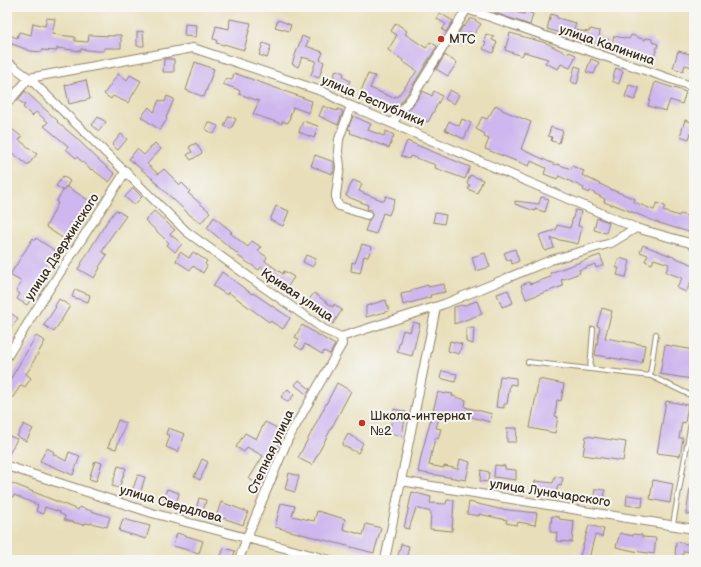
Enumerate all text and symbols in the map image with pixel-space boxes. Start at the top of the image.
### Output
street label: улица Калинина [557,21,657,69]
place label: МТС [449,31,476,47]
marker: МТС [436,34,446,44]
street label: улица Республики [319,72,427,130]
street label: улица Дзержинского [21,190,103,304]
street label: Кривая улица [258,265,337,325]
street label: Степная улица [244,407,298,497]
place label: Школа-интернат №2 [370,408,472,439]
marker: Школа-интернат №2 [357,418,367,428]
street label: улица Луначарского [489,476,612,510]
street label: улица Свердлова [118,482,224,526]

